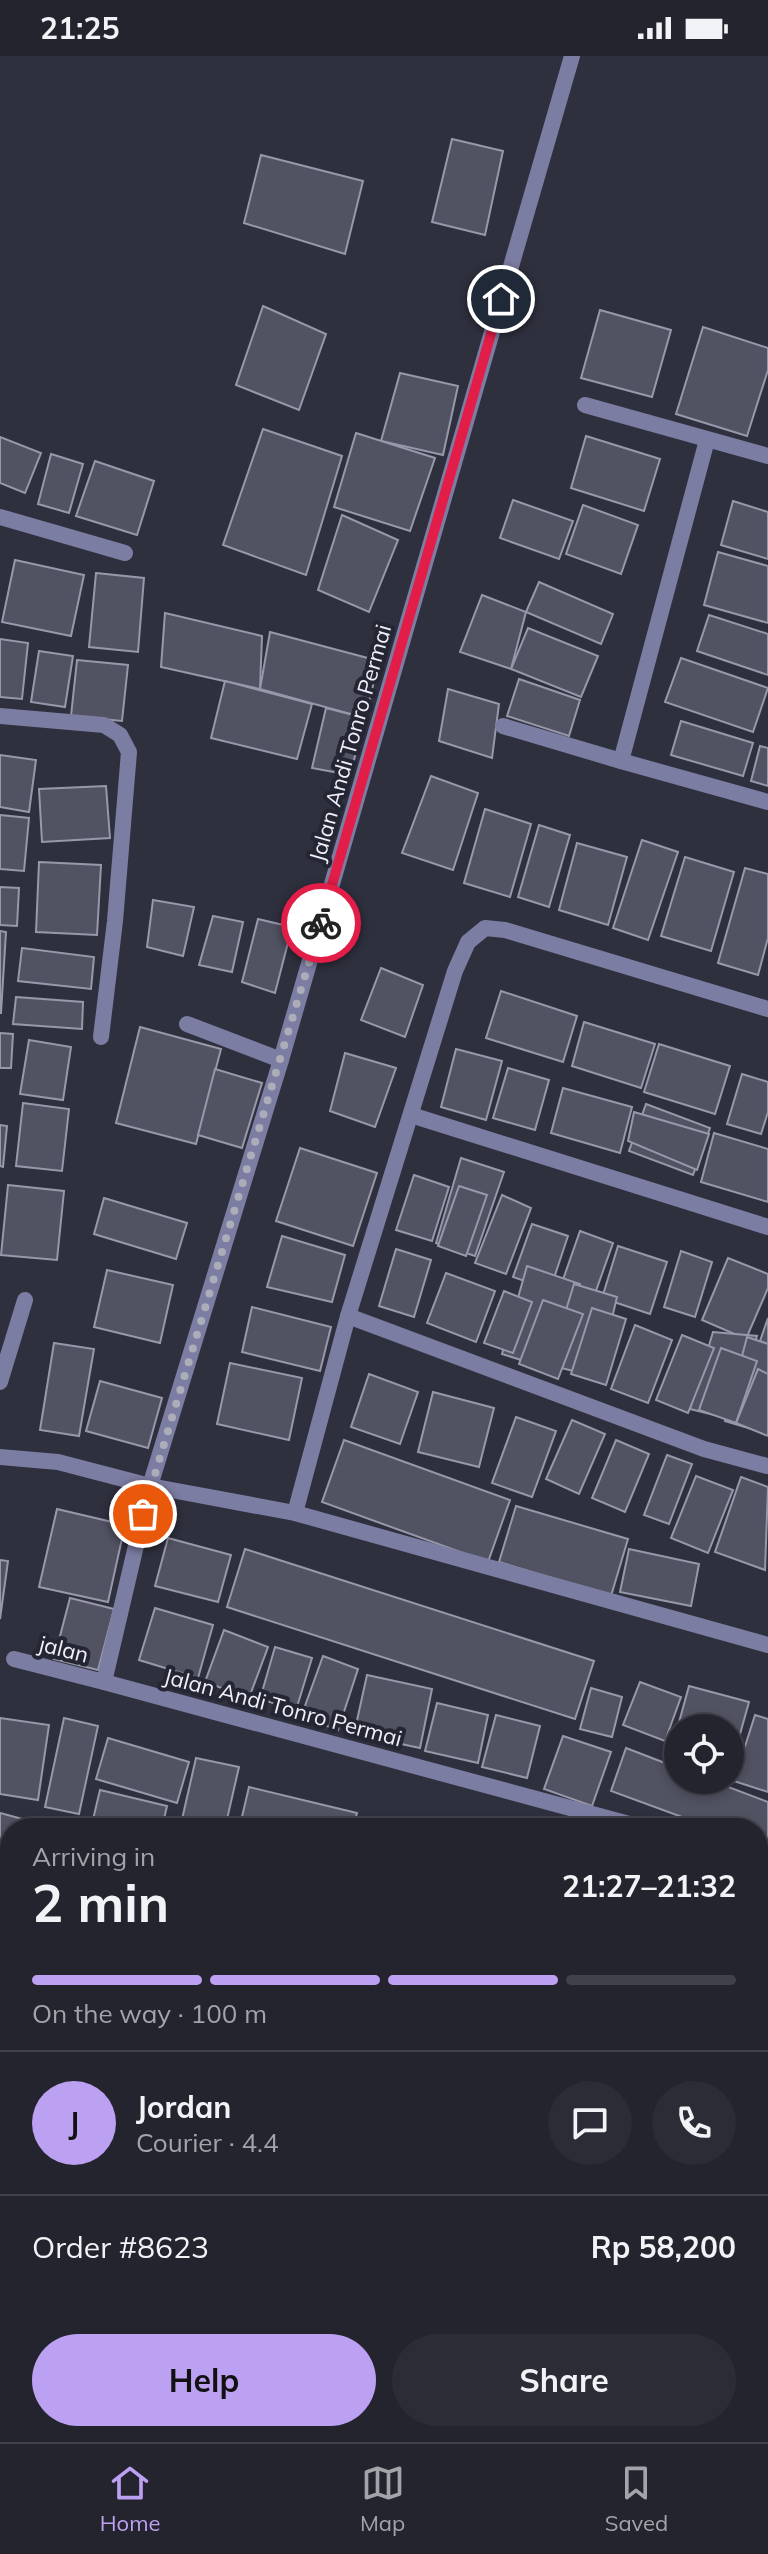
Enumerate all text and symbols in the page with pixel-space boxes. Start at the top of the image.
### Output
text: 21:25 [40,9,119,47]
pin [467,265,535,333]
icon: home [479,277,523,321]
street label: Jalan Andi Tonro Permai [303,621,397,865]
courier [281,883,361,963]
icon: bike [299,901,343,945]
pin [109,1480,177,1548]
icon: bag [121,1492,165,1536]
street label: jalan [35,1629,92,1669]
street label: Jalan Andi Tonro Permai [161,1662,405,1752]
map controls [664,1714,744,1794]
button: locate [664,1714,744,1794]
text: Arriving in [32,1840,155,1873]
text: 21:27–21:32 [562,1867,736,1905]
text: 2 min [32,1870,169,1935]
text: On the way · 100 m [32,1997,267,2030]
button: chat [548,2081,632,2165]
button: phone [652,2081,736,2165]
text: Jordan [136,2088,231,2126]
text: J [69,2104,79,2142]
text: Courier · 4.4 [136,2126,279,2159]
text: Order #8623 [32,2228,209,2266]
text: Rp 58,200 [591,2228,736,2266]
button: Help [32,2334,376,2426]
button: Share [392,2334,736,2426]
tab: Home [100,2461,160,2537]
tab: Map [360,2461,405,2537]
tab: Saved [605,2461,668,2537]

